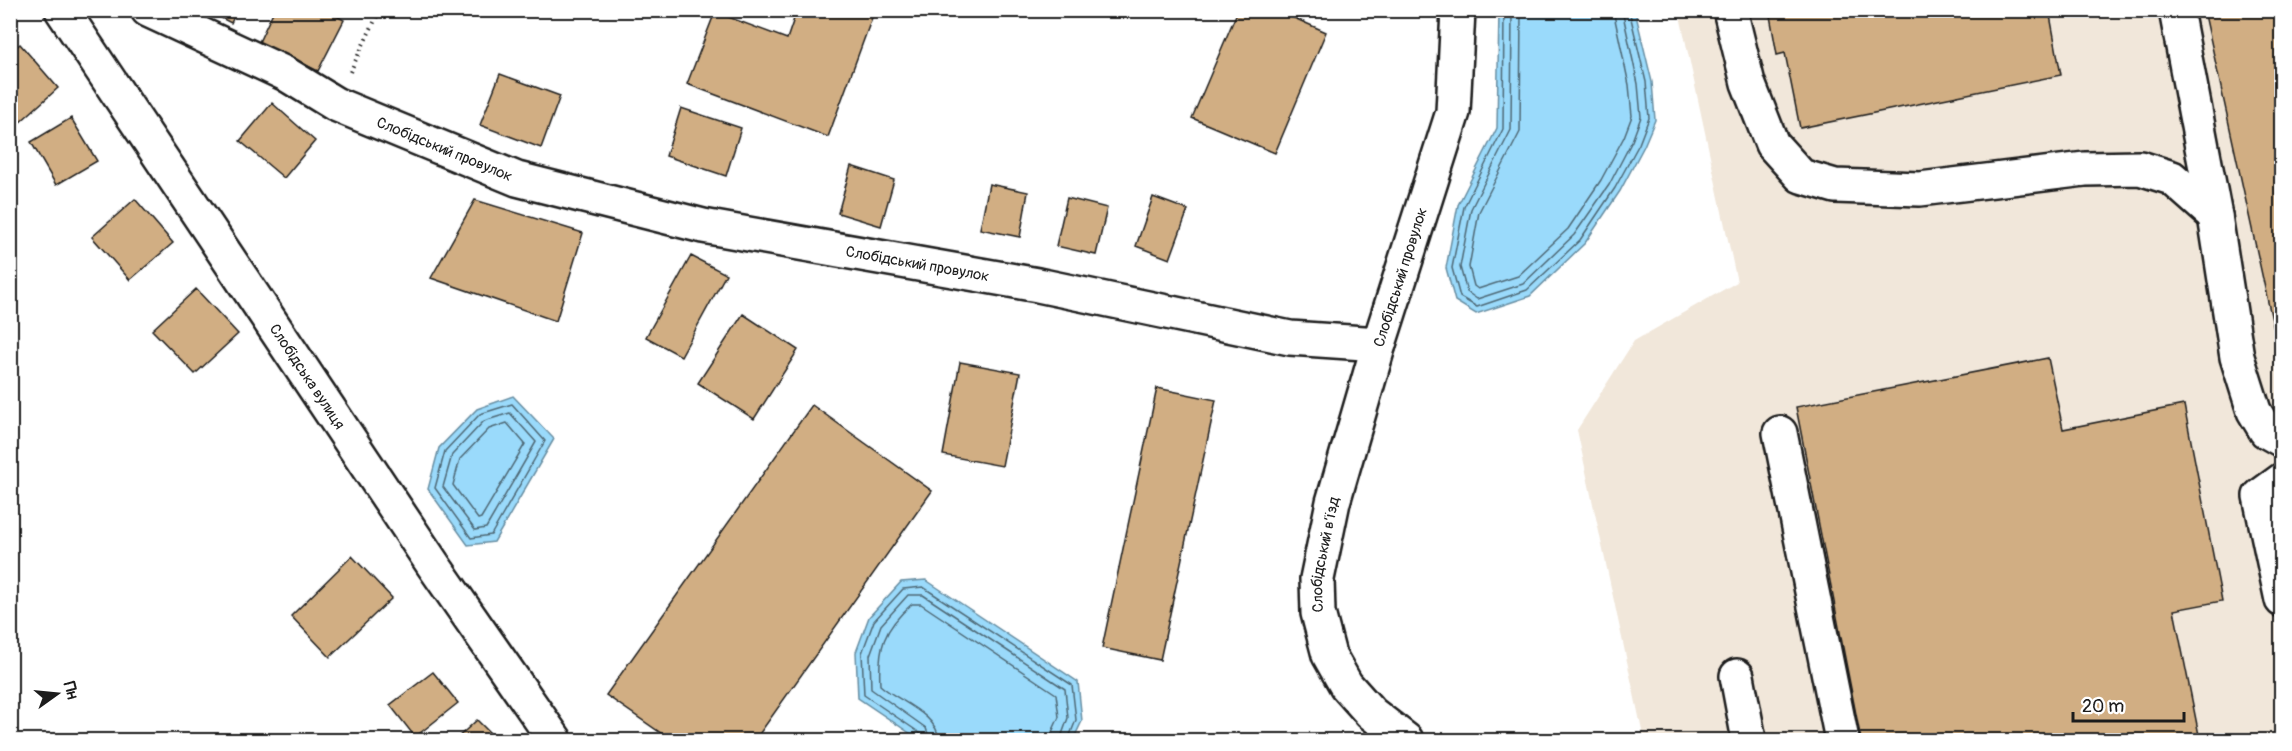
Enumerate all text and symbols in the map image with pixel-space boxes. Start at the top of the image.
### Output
street label: Слобідський провулок [374,113,515,186]
street label: Слобідський провулок [1370,205,1432,349]
street label: Слобідський провулок [844,242,991,286]
street label: Слобідська вулиця [265,320,349,433]
street label: Слобідський в’їзд [1308,494,1344,613]
north arrow [27,664,87,724]
text: Пн [59,679,82,701]
scale bar [2073,685,2184,723]
text: 20 m [2082,695,2124,718]

